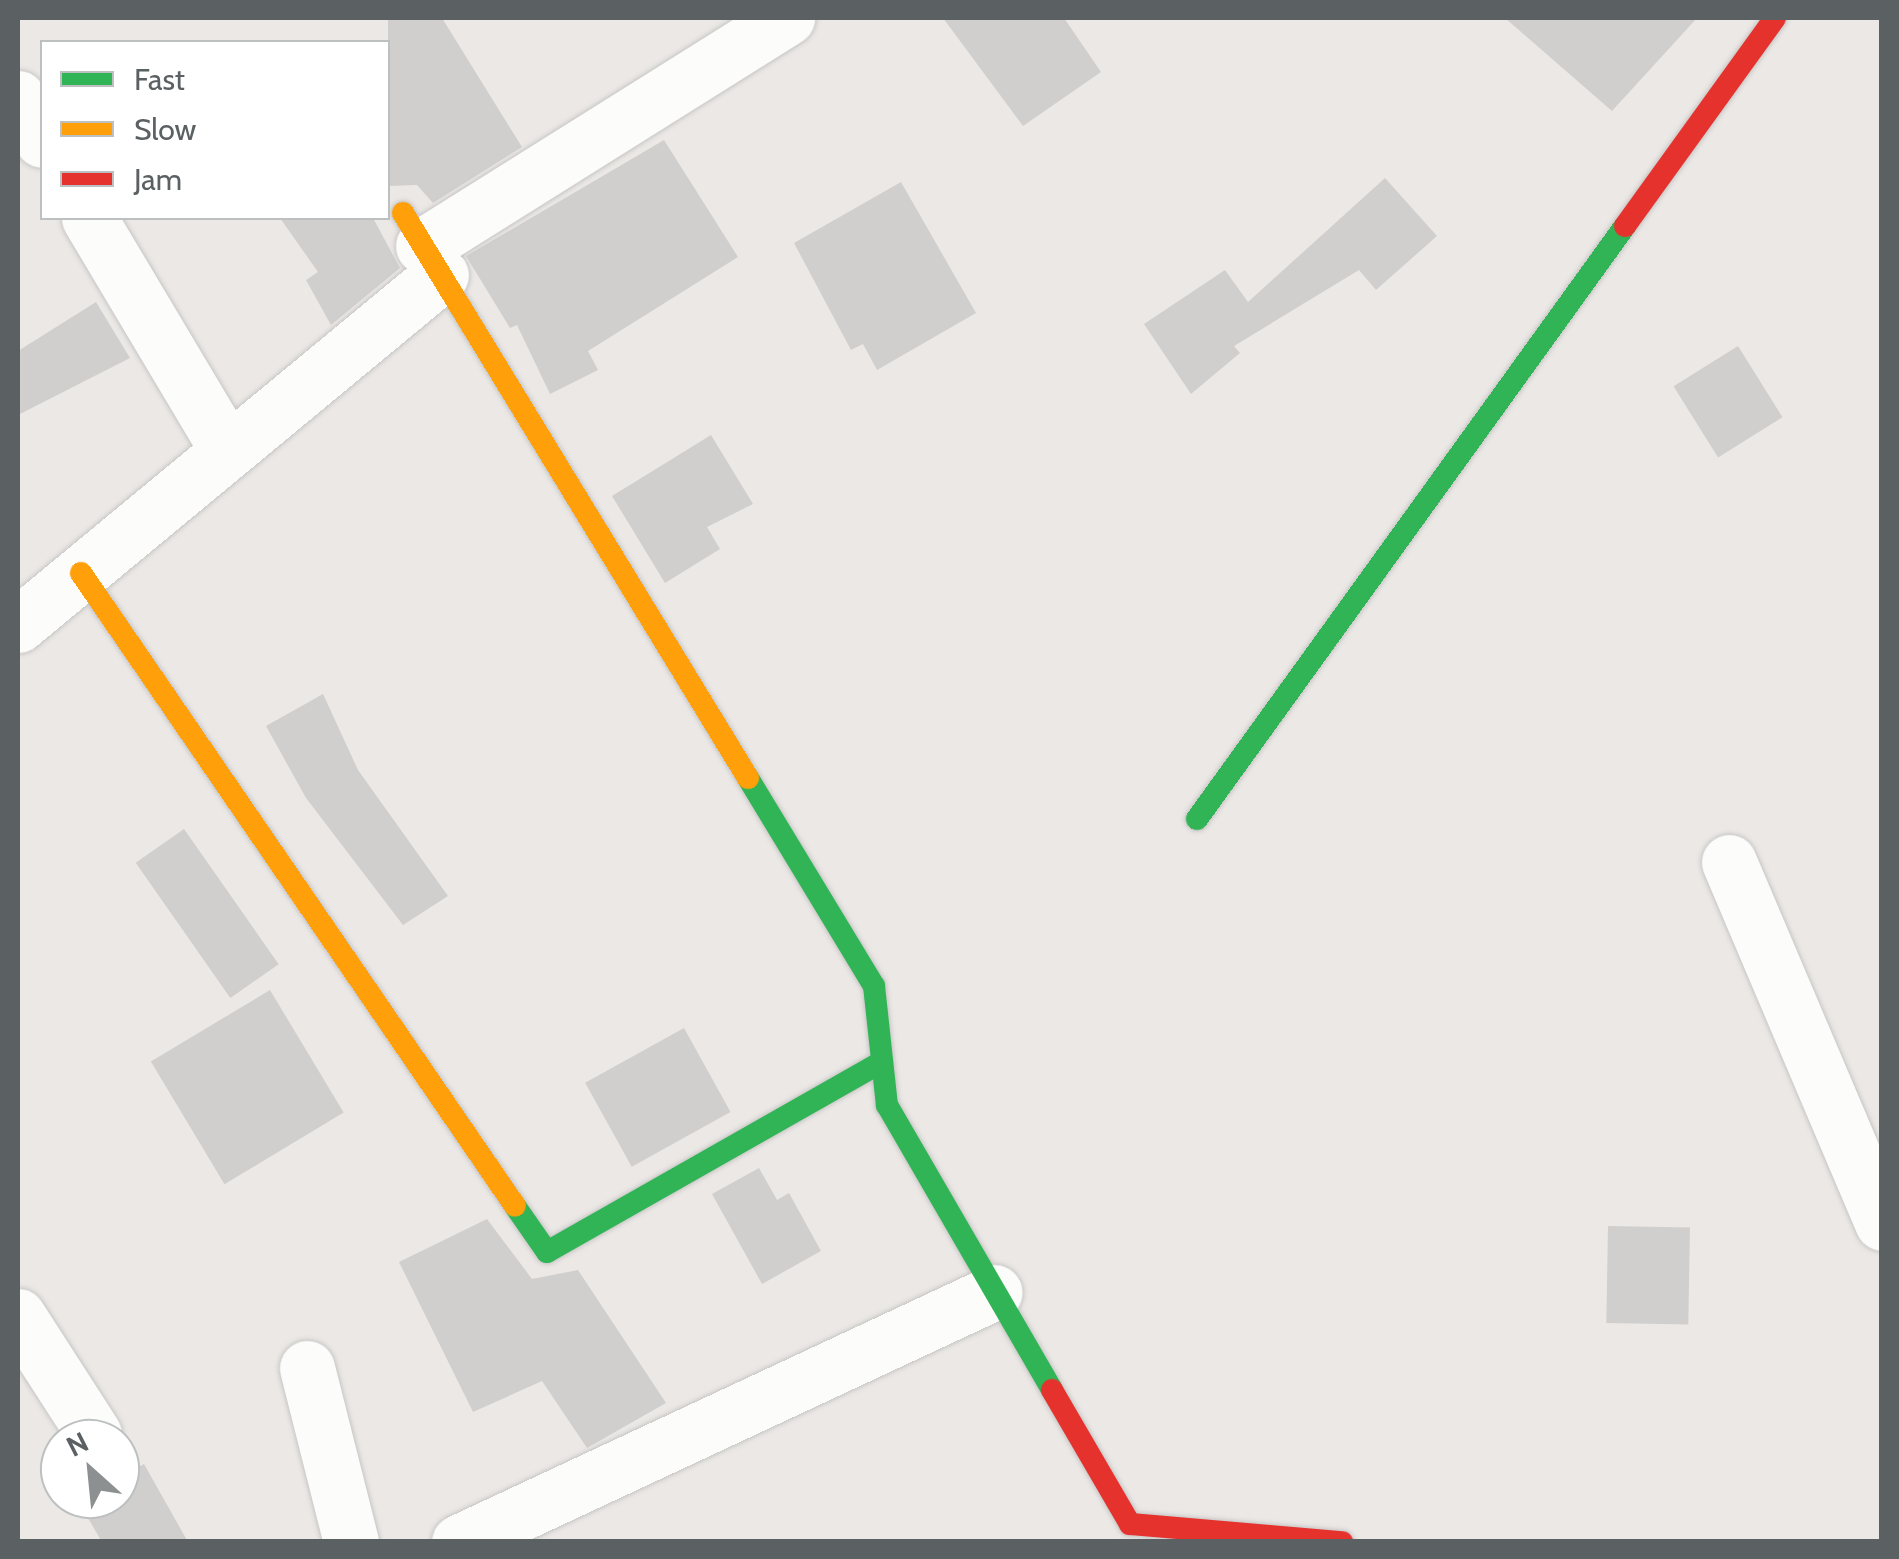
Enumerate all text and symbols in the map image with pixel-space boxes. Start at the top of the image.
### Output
legend [40,40,390,220]
text: Fast [134,61,185,98]
text: Slow [134,111,196,148]
text: Jam [134,161,182,198]
north arrow [40,1419,140,1519]
text: N [61,1424,94,1464]

